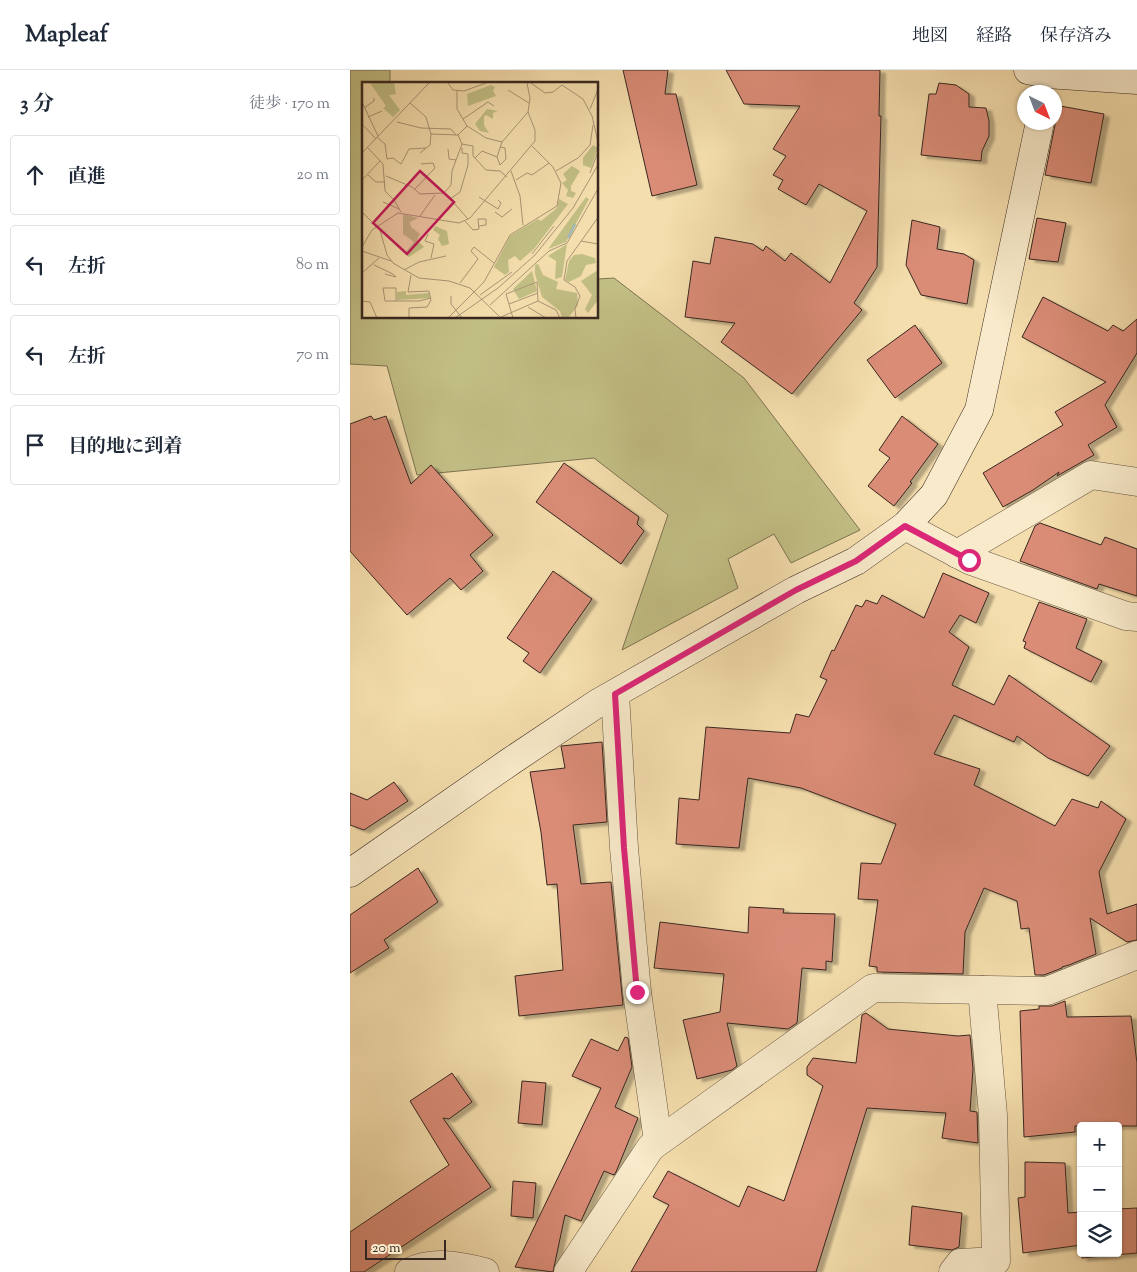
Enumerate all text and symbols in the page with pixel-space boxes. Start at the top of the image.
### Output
text: Mapleaf [25,18,108,52]
text: 地図 [912,24,948,50]
text: 経路 [976,24,1012,50]
text: 保存済み [1040,24,1112,50]
inset map [362,82,599,319]
north arrow [1017,85,1062,130]
text: 3 分 [20,90,54,120]
text: 徒歩 · 170 m [249,93,330,116]
icon: ahead [21,161,49,189]
text: 直進 [68,164,106,191]
text: 20 m [296,164,329,187]
icon: left [21,251,49,279]
text: 左折 [68,254,106,281]
text: 80 m [296,254,329,277]
icon: left [21,341,49,369]
text: 左折 [68,344,106,371]
text: 70 m [296,344,329,367]
icon: arrive [21,431,49,459]
text: 目的地に到着 [68,434,182,461]
route start [958,549,981,572]
route end [626,981,649,1004]
map controls [1077,1122,1122,1257]
button: + [1077,1122,1122,1167]
button: − [1077,1167,1122,1212]
button: layers [1077,1212,1122,1257]
scale bar [365,1237,446,1260]
text: 20 m [372,1239,401,1259]

